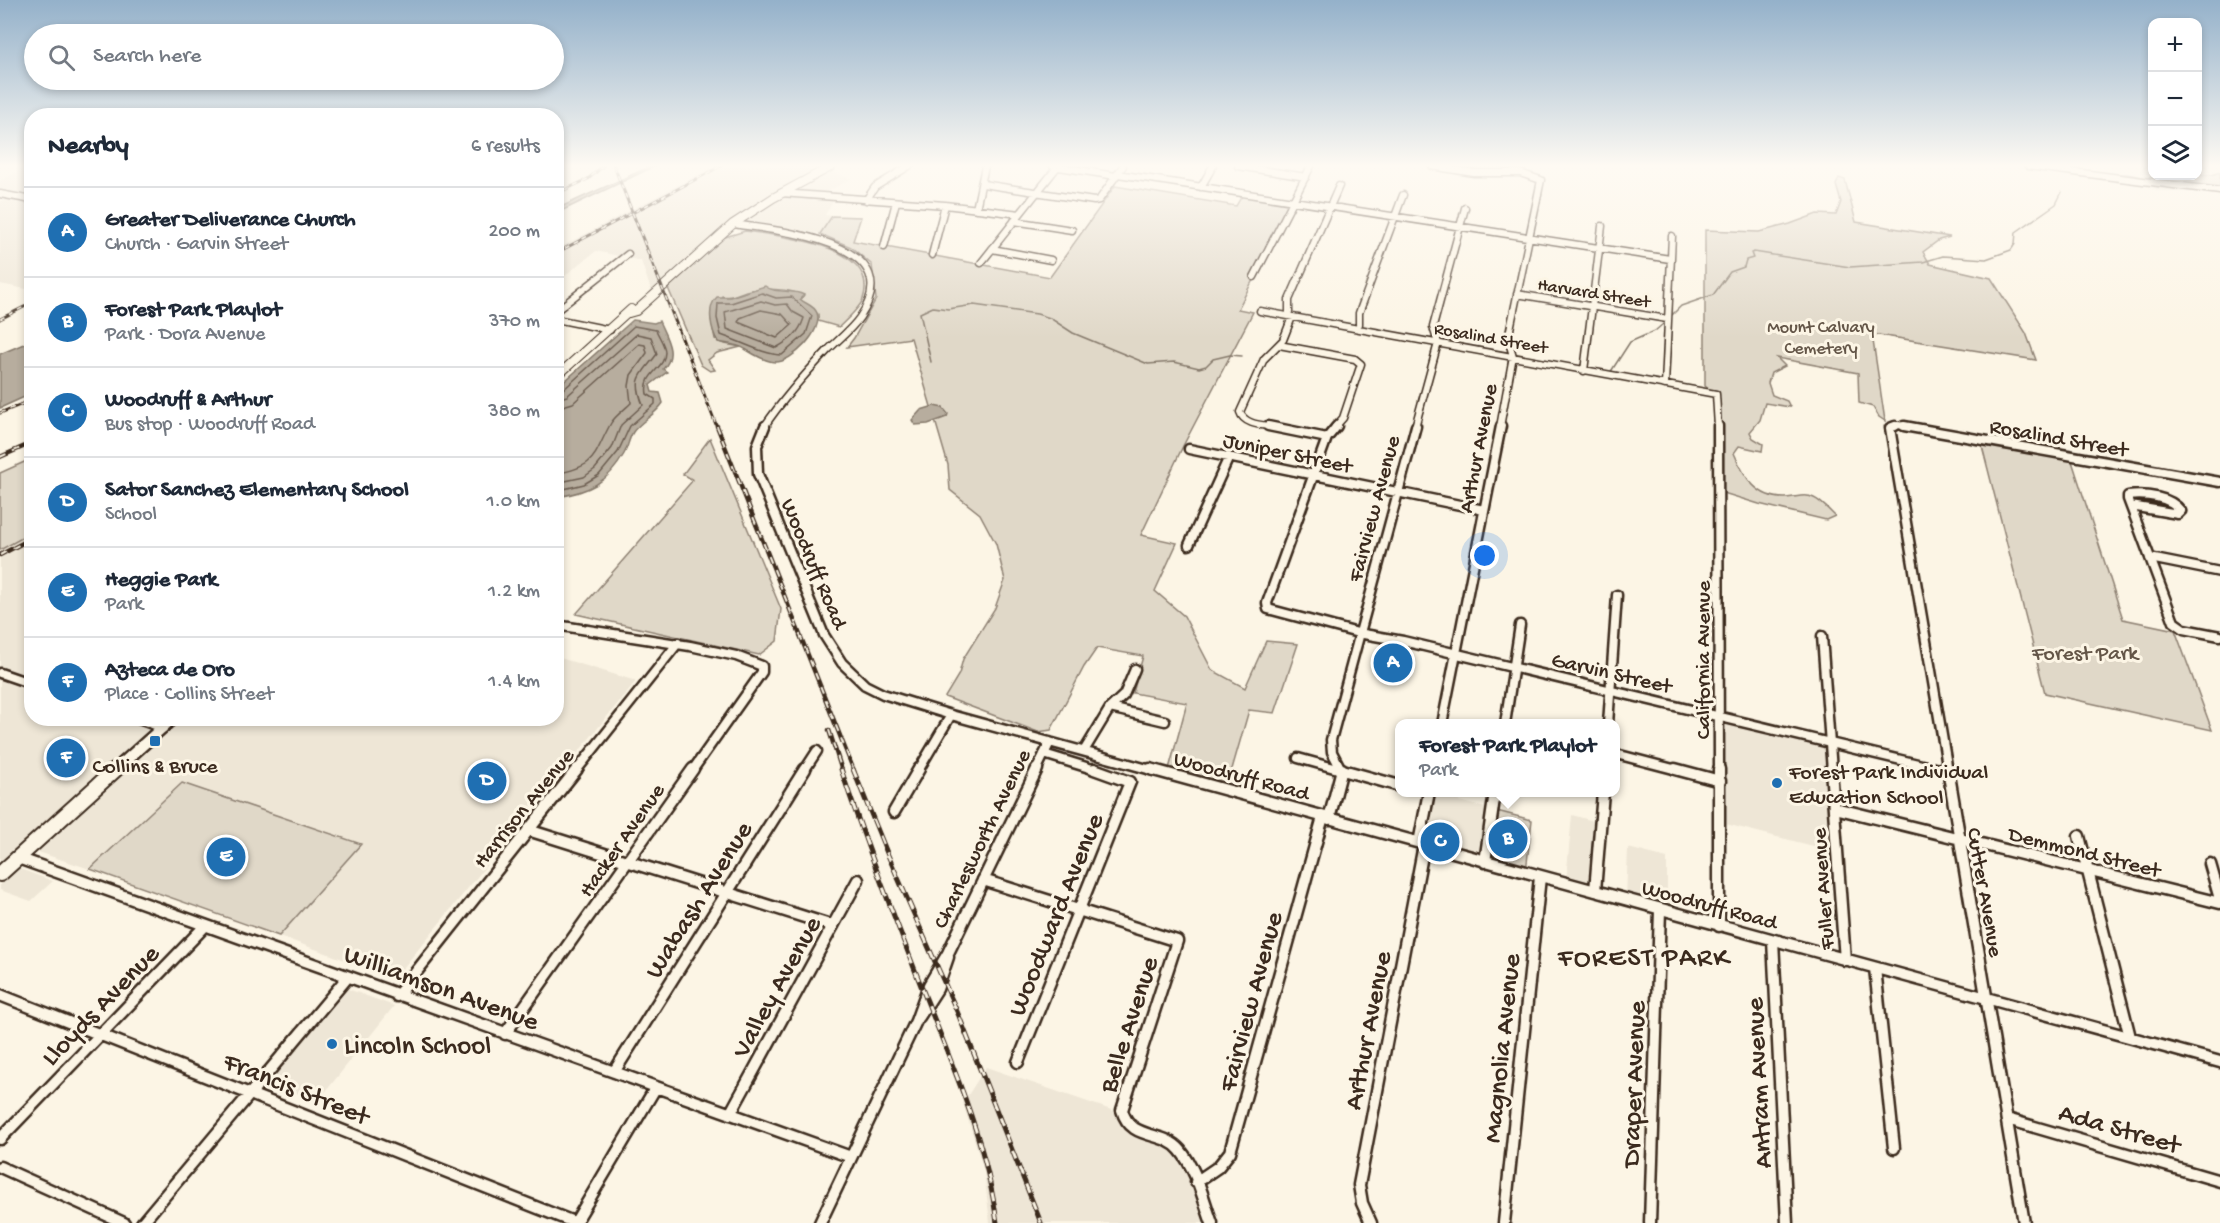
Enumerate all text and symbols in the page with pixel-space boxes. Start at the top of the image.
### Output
map controls [2148,18,2202,180]
button: + [2148,18,2202,72]
search box [24,24,564,90]
icon: search [45,41,78,74]
text: Search here [93,44,201,70]
button: − [2148,72,2202,126]
button: layers [2148,126,2202,180]
text: Nearby [48,132,129,163]
text: 6 results [471,136,540,159]
text: Greater Deliverance Church [105,208,356,234]
text: A [62,221,73,244]
text: 200 m [489,221,540,244]
text: Church · Garvin Street [105,234,288,257]
street label: Harvard Street [1536,275,1653,314]
text: Forest Park Playlot [105,298,282,324]
text: B [62,311,73,334]
text: 370 m [489,311,540,334]
park label: Mount Calvary Cemetery [1767,318,1875,360]
street label: Rosalind Street [1432,319,1550,360]
text: Park · Dora Avenue [105,324,265,347]
street label: Arthur Avenue [1455,381,1505,516]
text: Woodruff & Arthur [105,388,271,414]
text: C [62,401,73,424]
text: 380 m [488,401,540,424]
text: Bus stop · Woodruff Road [105,414,315,437]
street label: Rosalind Street [1987,415,2132,465]
street label: Juniper Street [1220,429,1356,482]
street label: Fairview Avenue [1344,432,1408,586]
text: Sator Sanchez Elementary School [105,478,409,504]
text: D [61,491,74,514]
text: 1.0 km [486,491,540,514]
street label: Woodruff Road [773,495,852,636]
text: School [105,504,157,527]
your location [1470,541,1499,570]
text: Heggie Park [105,568,217,594]
street label: California Avenue [1692,580,1718,739]
text: E [61,581,74,604]
text: 1.2 km [488,581,540,604]
text: Park [105,594,143,617]
pin: A [1374,640,1412,686]
park label: Forest Park [2031,642,2140,668]
street label: Garvin Street [1548,648,1676,702]
text: Azteca de Oro [105,658,235,684]
text: F [62,671,73,694]
text: 1.4 km [488,671,540,694]
text: Place · Collins Street [105,684,274,707]
popup [1395,719,1620,797]
marker: Collins & Bruce [148,734,162,748]
text: Forest Park Playlot [1419,734,1596,760]
pin: F [46,736,86,780]
street label: Harrison Avenue [469,744,582,875]
street label: Charlesworth Avenue [929,745,1039,934]
street label: Woodruff Road [1170,747,1314,809]
place label: Collins & Bruce [92,755,218,781]
pin: D [468,758,506,804]
text: Park [1419,760,1457,783]
place label: Forest Park Individual Education School [1788,761,1989,812]
marker: Forest Park Individual Education School [1770,776,1784,790]
street label: Hacker Avenue [575,779,672,903]
street label: Woodward Avenue [1002,809,1113,1021]
street label: Wabash Avenue [639,816,762,986]
pin: B [1488,816,1528,862]
pin: C [1420,820,1460,864]
street label: Demmond Street [2003,822,2165,886]
street label: Fuller Avenue [1808,826,1842,951]
street label: Cutter Avenue [1959,826,2007,960]
pin: E [206,834,246,880]
street label: Woodruff Road [1638,876,1782,938]
street label: Fairview Avenue [1213,908,1292,1096]
street label: Valley Avenue [726,911,831,1065]
street label: Lloyds Avenue [36,939,168,1074]
street label: Williamson Avenue [339,940,543,1040]
district label: FOREST PARK [1557,943,1731,976]
street label: Arthur Avenue [1339,948,1401,1113]
street label: Magnolia Avenue [1478,951,1530,1145]
street label: Belle Avenue [1093,952,1168,1098]
street label: Antram Avenue [1740,995,1781,1169]
street label: Draper Avenue [1617,999,1655,1170]
place label: Lincoln School [344,1032,491,1064]
marker: Lincoln School [325,1037,339,1051]
street label: Francis Street [217,1047,375,1135]
street label: Ada Street [2054,1098,2185,1164]

